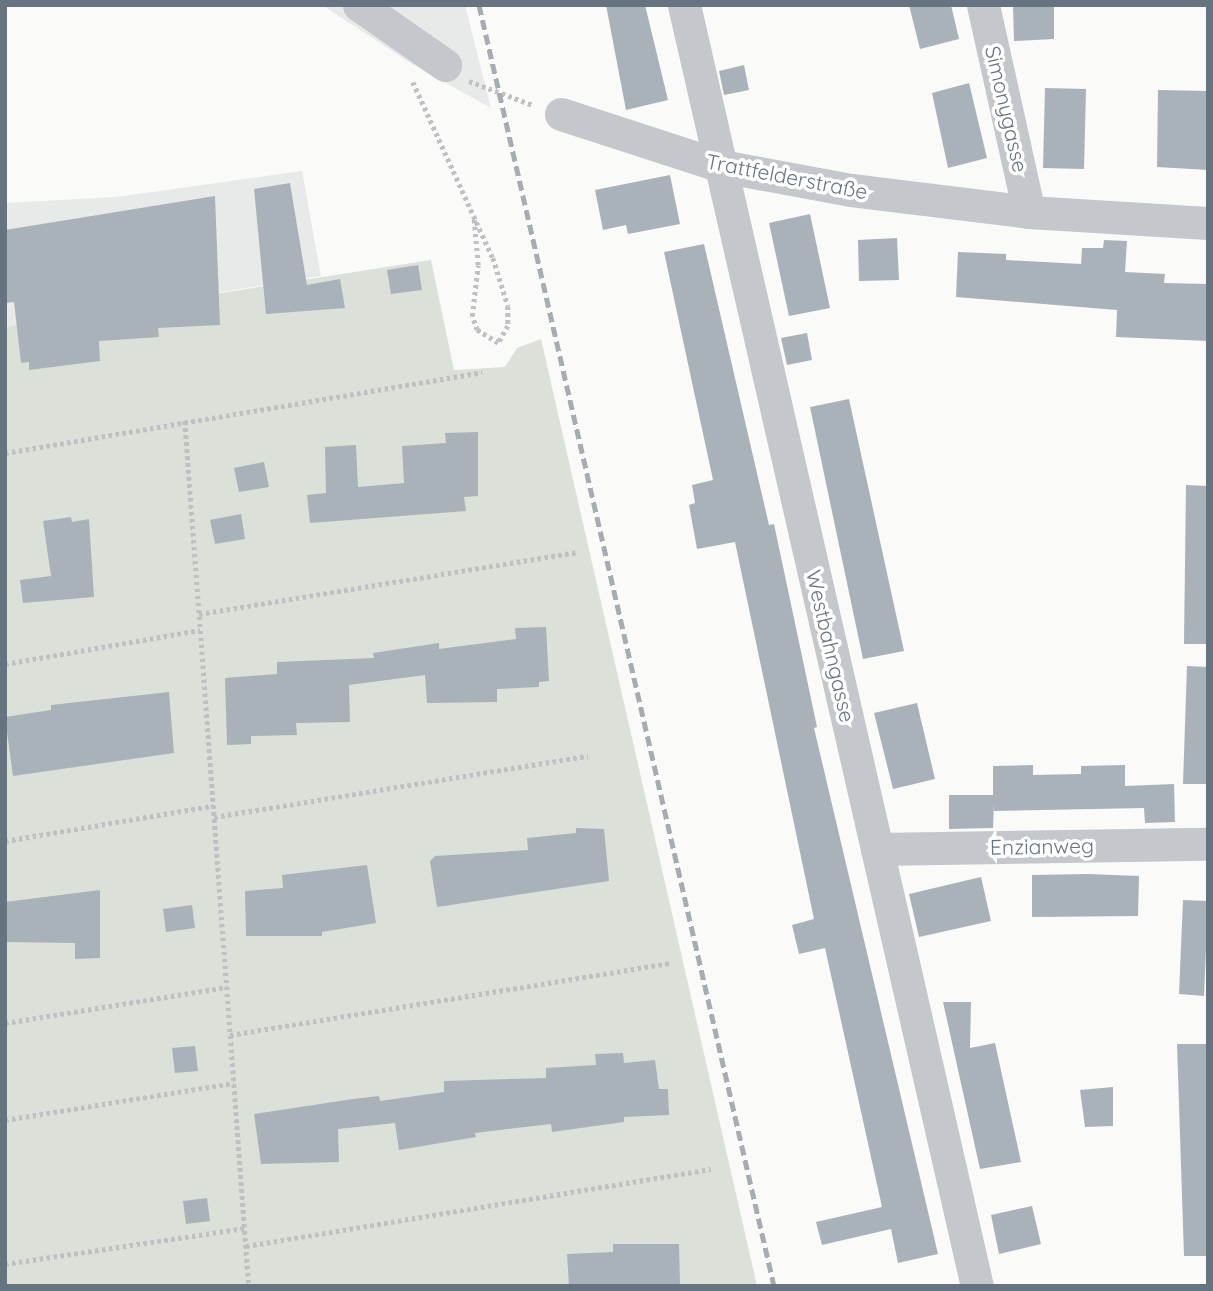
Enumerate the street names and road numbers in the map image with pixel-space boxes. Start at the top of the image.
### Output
street label: Simonygasse [980,43,1034,175]
street label: Trattfelderstraße [704,148,870,204]
street label: Westbahngasse [801,567,861,725]
street label: Enzianweg [990,832,1094,860]

